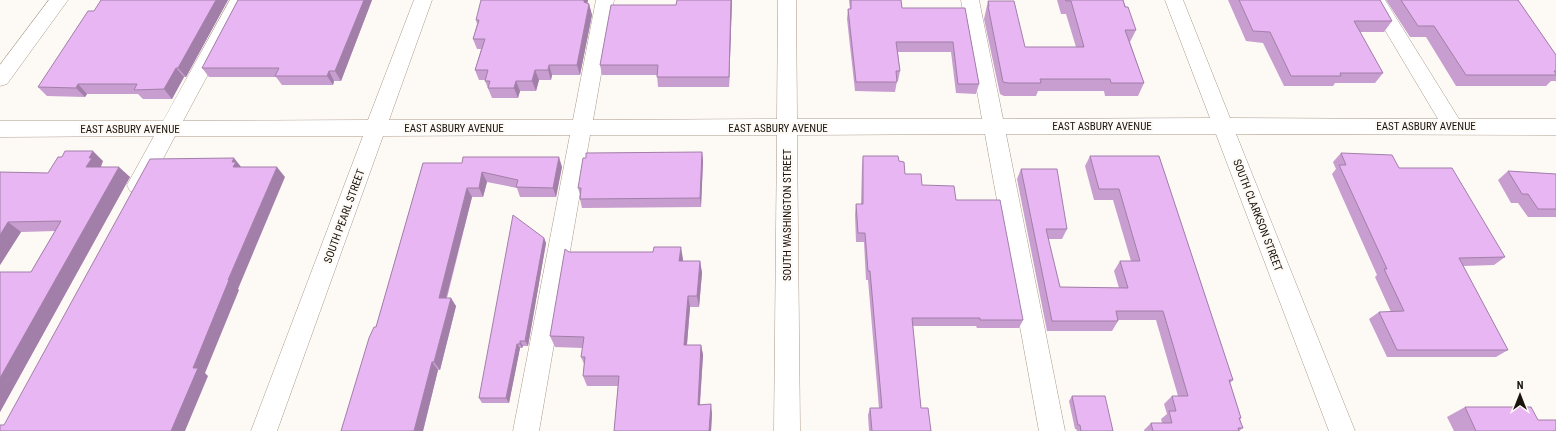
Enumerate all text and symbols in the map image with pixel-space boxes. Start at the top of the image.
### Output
street label: EAST ASBURY AVENUE [1052,120,1152,133]
street label: EAST ASBURY AVENUE [1376,120,1476,133]
street label: EAST ASBURY AVENUE [404,122,504,135]
street label: EAST ASBURY AVENUE [728,122,828,135]
street label: EAST ASBURY AVENUE [80,123,180,136]
street label: SOUTH WASHINGTON STREET [781,149,794,281]
street label: SOUTH CLARKSON STREET [1230,157,1285,273]
street label: SOUTH PEARL STREET [321,167,368,265]
north arrow [1500,375,1540,415]
text: N [1517,379,1524,392]

